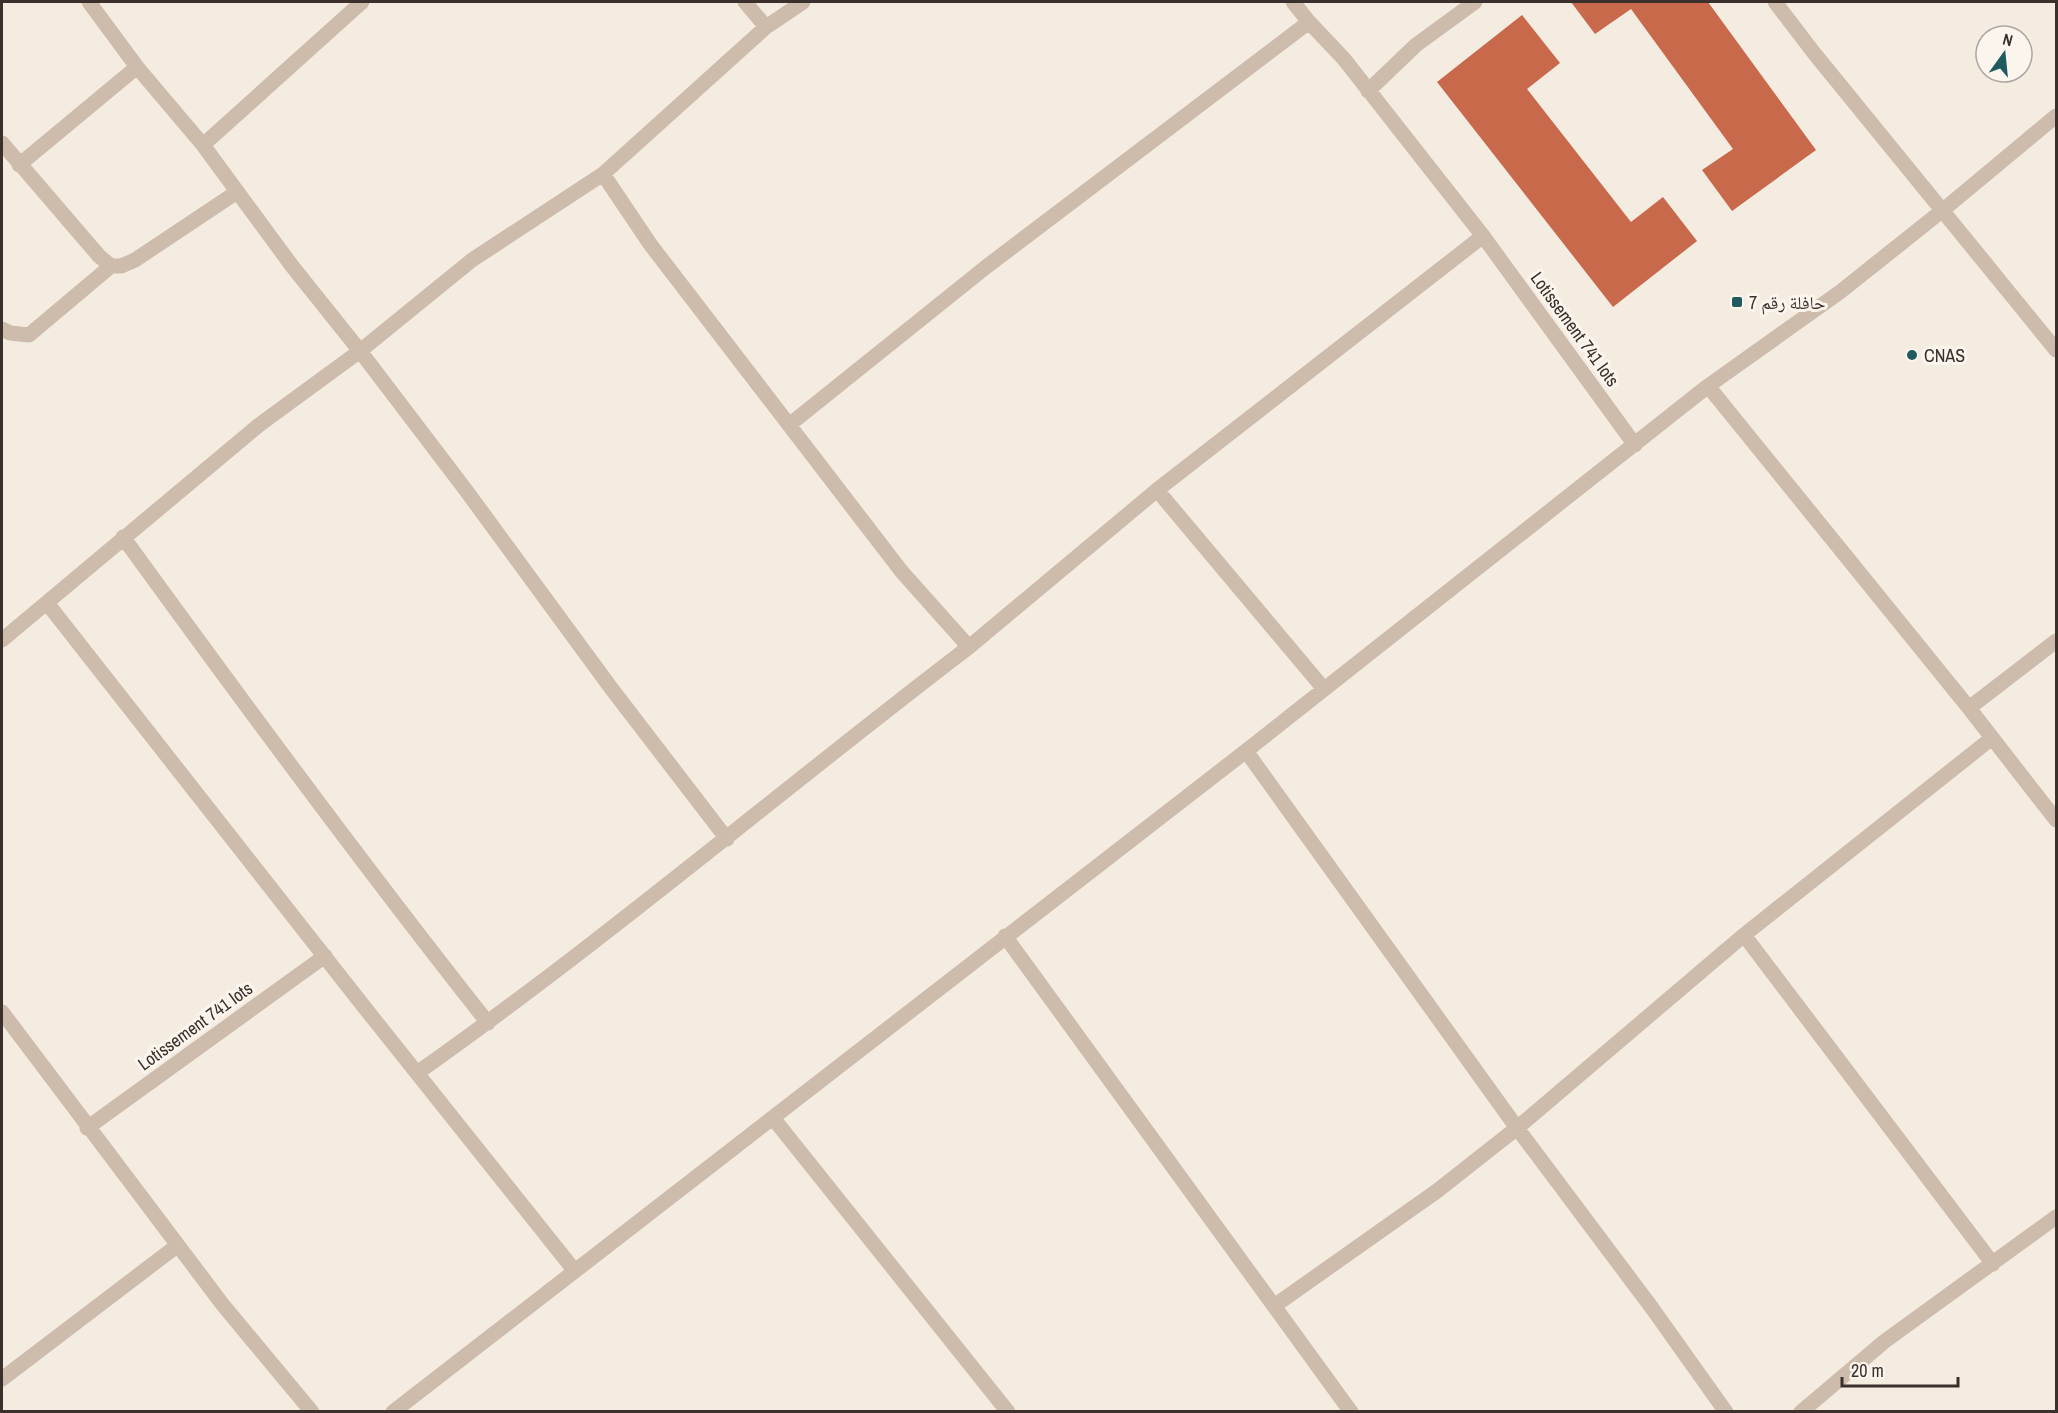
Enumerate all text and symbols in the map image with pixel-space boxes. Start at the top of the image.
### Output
north arrow [1974,24,2034,84]
text: N [2000,28,2015,51]
street label: Lotissement 741 lots [1525,267,1625,391]
place label: حافلة رقم 7 [1749,290,1826,315]
marker: حافلة رقم 7 [1730,295,1744,309]
place label: CNAS [1924,343,1965,368]
marker: CNAS [1905,348,1919,362]
street label: Lotissement 741 lots [133,976,257,1076]
scale bar [1842,1350,1958,1388]
text: 20 m [1851,1358,1884,1383]

